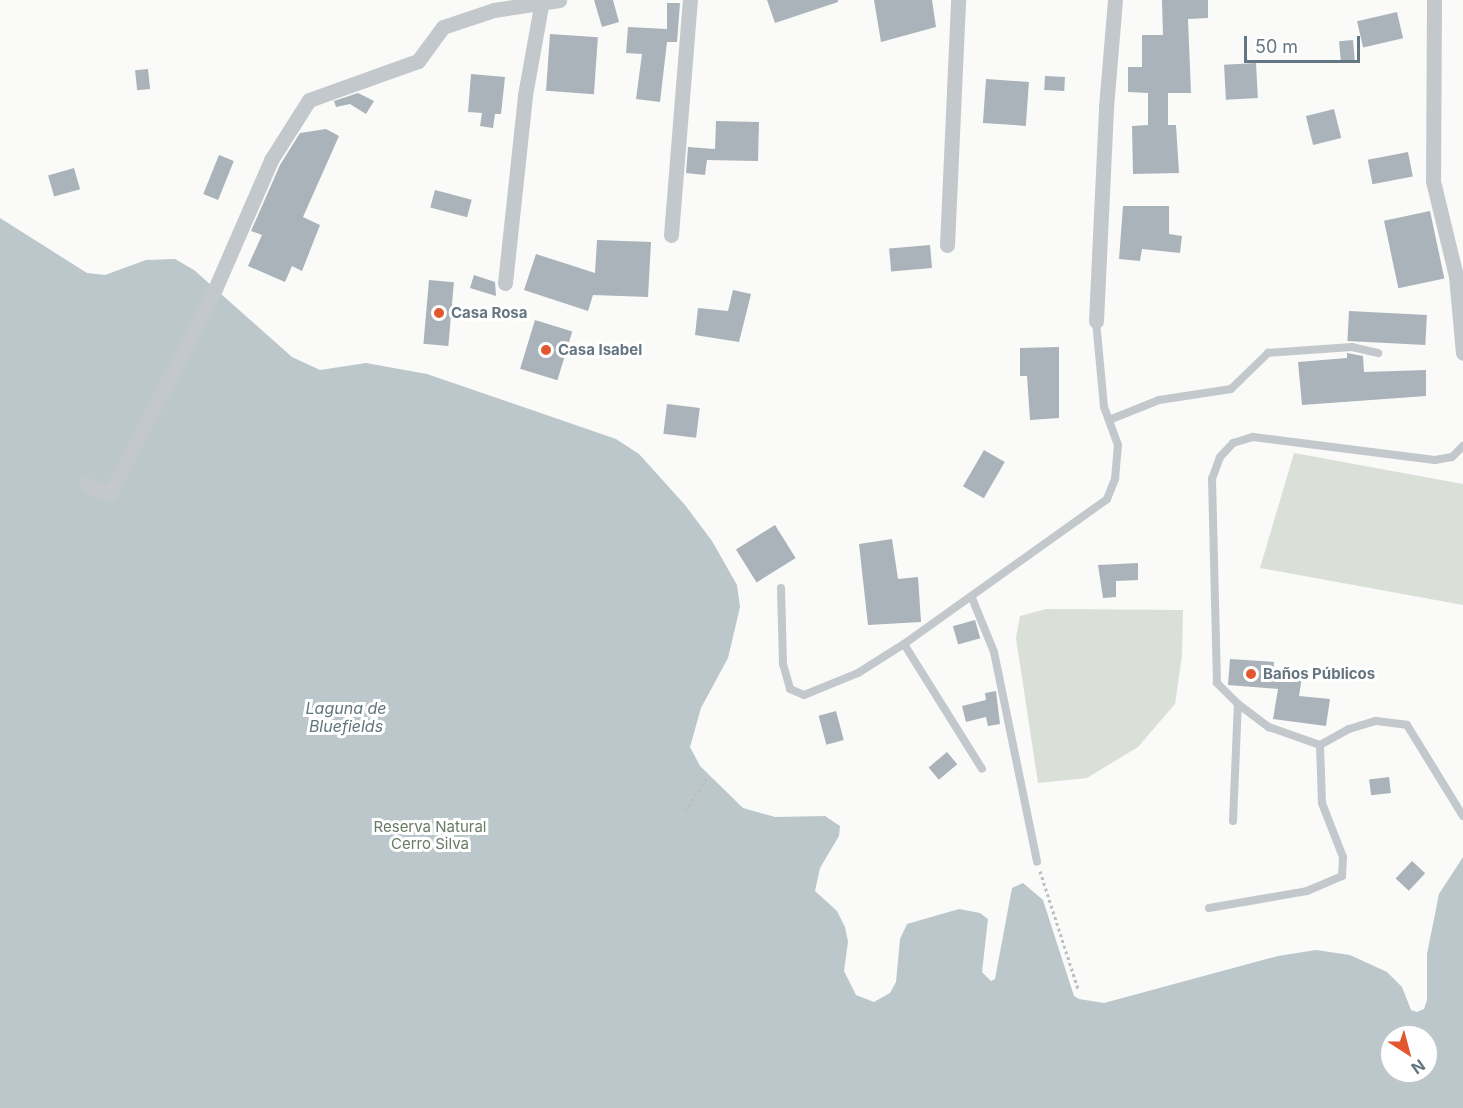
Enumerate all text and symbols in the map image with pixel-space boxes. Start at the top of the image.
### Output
scale bar [1247,24,1362,62]
text: 50 m [1255,36,1298,57]
place label: Casa Rosa [451,304,527,322]
marker: Casa Rosa [432,306,446,320]
place label: Casa Isabel [558,341,642,359]
marker: Casa Isabel [539,343,553,357]
place label: Baños Públicos [1263,665,1375,683]
marker: Baños Públicos [1244,667,1258,681]
water label: Laguna de Bluefields [306,698,386,736]
park label: Reserva Natural Cerro Silva [374,817,486,852]
north arrow [1379,1024,1439,1084]
text: N [1408,1055,1429,1079]

